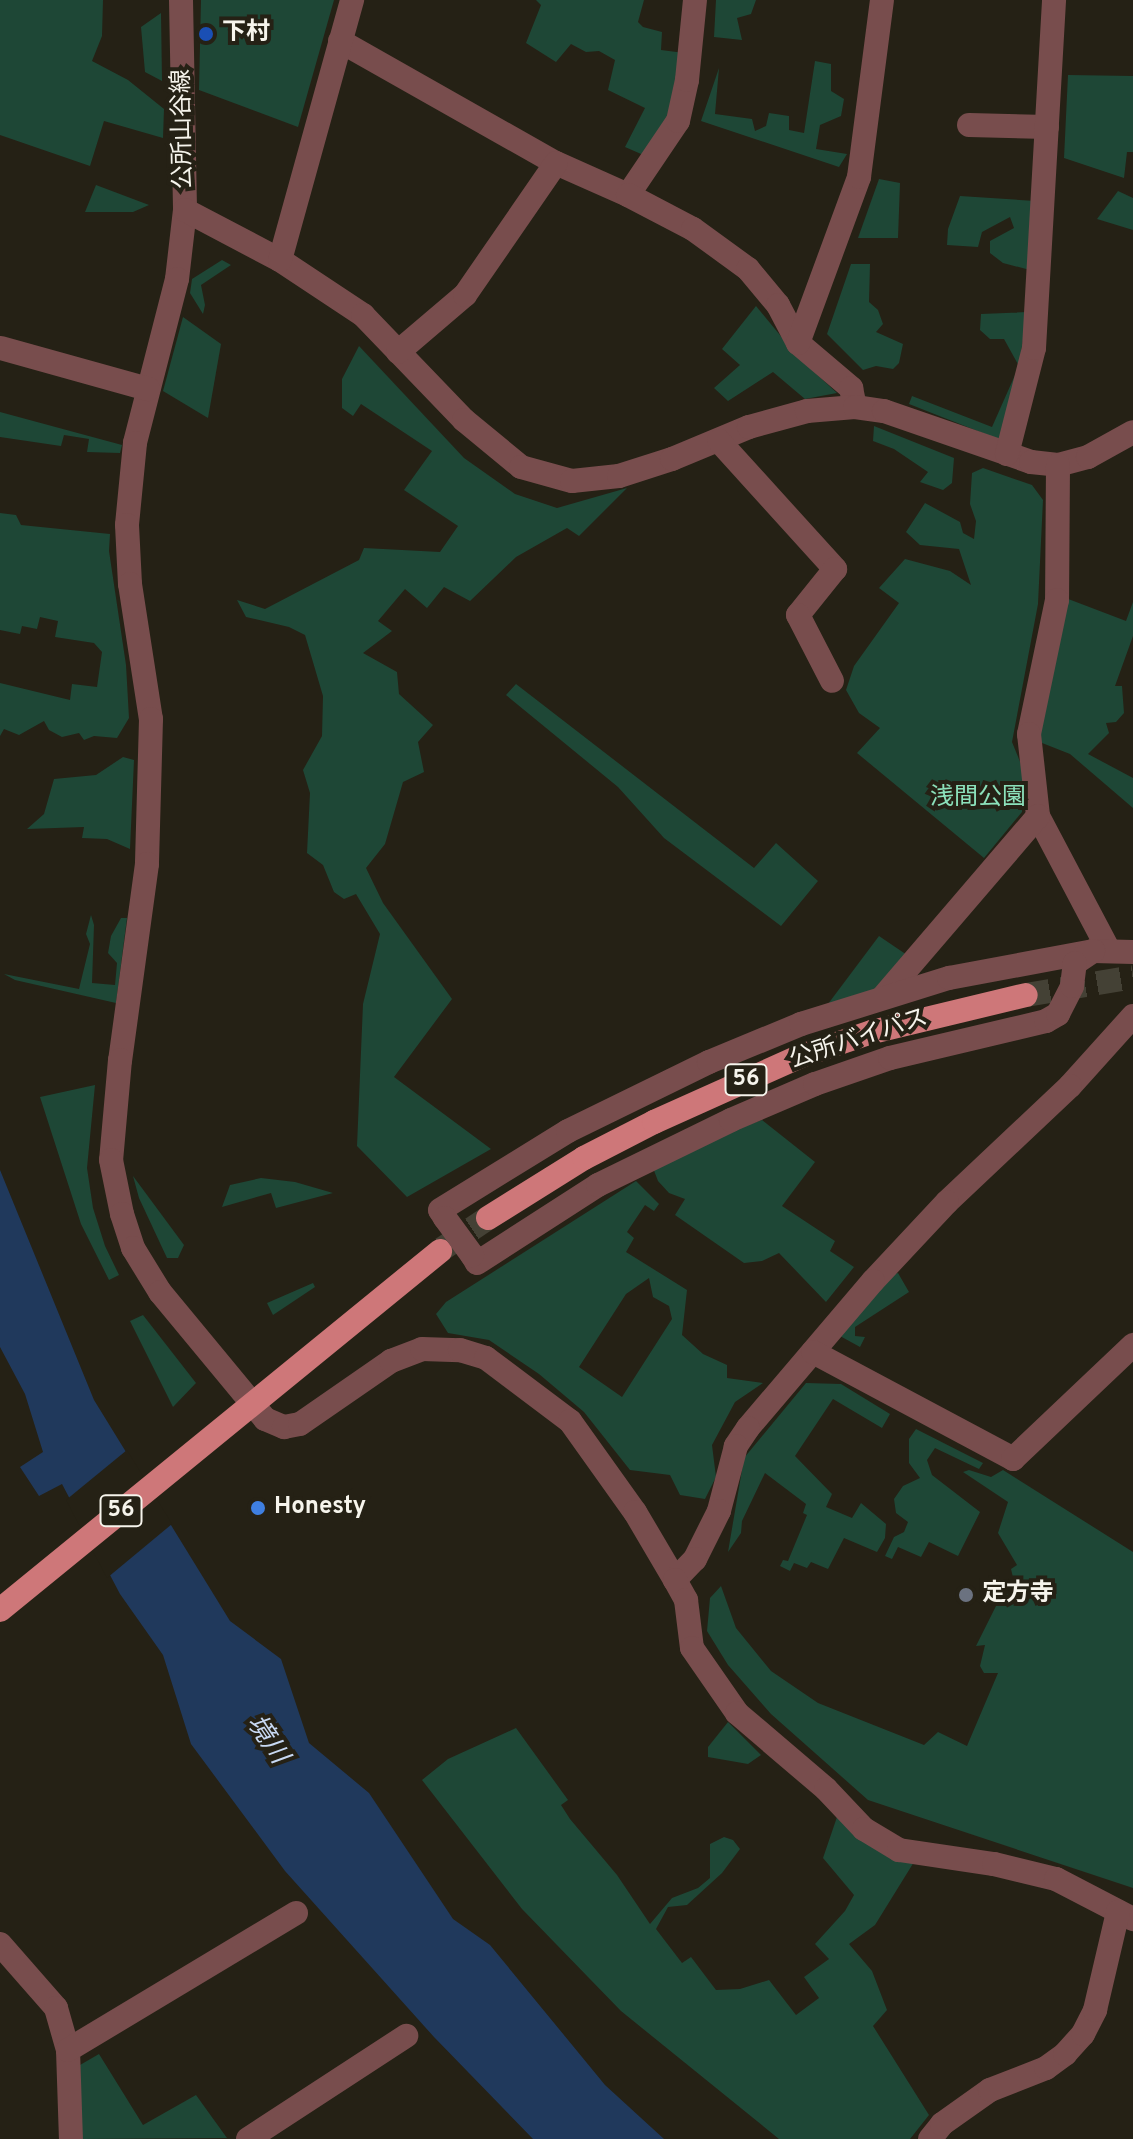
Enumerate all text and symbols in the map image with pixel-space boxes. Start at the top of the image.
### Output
place label: 下村 [222,20,270,48]
marker: 下村 [197,25,215,43]
street label: 公所山谷線 [169,69,199,189]
park label: 浅間公園 [930,785,1026,813]
street label: 公所バイパス [786,1004,932,1076]
road number: 56 [724,1062,768,1098]
road number: 56 [99,1493,143,1529]
place label: Honesty [274,1494,366,1522]
marker: Honesty [249,1499,267,1517]
place label: 定方寺 [982,1581,1054,1609]
marker: 定方寺 [957,1586,975,1604]
water label: 境川 [239,1710,293,1770]

